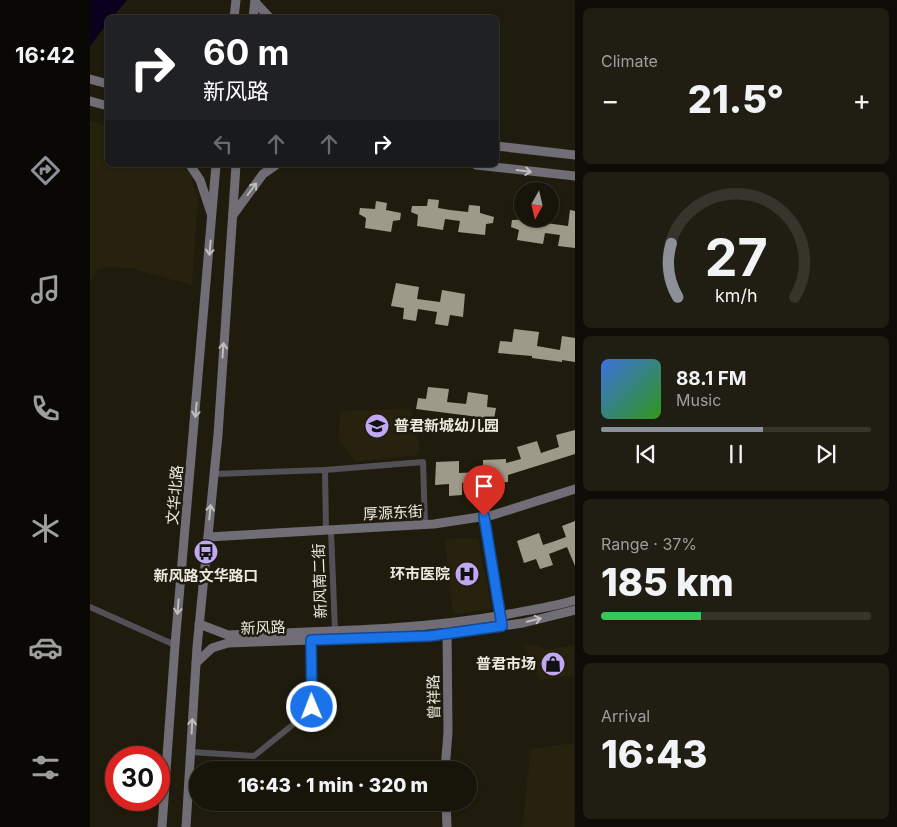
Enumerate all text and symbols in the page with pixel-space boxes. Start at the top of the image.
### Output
text: 60 m [203,31,290,73]
icon: right [120,35,185,100]
text: 16:42 [15,42,75,68]
text: Climate [601,51,658,71]
text: 21.5° [688,76,784,122]
text: 新风路 [203,78,269,104]
text: − [601,83,620,117]
text: + [852,83,871,117]
icon: left [209,130,237,158]
icon: ahead [262,130,290,158]
icon: ahead [315,130,343,158]
icon: right [368,130,396,158]
icon: directions [28,153,63,188]
one-way arrow [516,166,532,176]
one-way arrow [247,182,257,196]
north arrow [514,182,559,228]
map controls [514,182,559,227]
text: 27 [705,226,768,289]
one-way arrow [205,240,214,256]
icon: music [28,272,63,307]
text: km/h [715,285,757,306]
one-way arrow [219,342,228,358]
text: 88.1 FM [676,367,747,390]
text: Music [676,390,721,410]
icon: phone [28,391,63,426]
one-way arrow [192,402,201,418]
school or university icon: 普君新城幼儿园 [364,413,390,439]
place label: 普君新城幼儿园 [394,416,499,435]
icon: previous [632,440,660,468]
icon: pause [722,440,750,468]
icon: next [812,440,840,468]
street label: 文华北路 [162,464,187,526]
pin [463,465,505,516]
icon: arrive [470,472,498,500]
street label: 厚源东街 [363,501,423,524]
one-way arrow [205,504,215,520]
icon: climate [28,511,63,546]
text: Range · 37% [601,534,697,554]
bus stop icon: 新风路文华路口 [193,539,219,565]
street label: 新风南二街 [309,543,330,619]
text: 185 km [601,559,734,605]
hospital icon: 环市医院 [454,561,480,587]
place label: 环市医院 [390,564,450,583]
place label: 新风路文华路口 [153,566,259,585]
one-way arrow [173,599,183,615]
one-way arrow [526,615,542,624]
street label: 新风路 [240,617,286,638]
icon: car [28,630,63,665]
shop icon: 普君市场 [540,651,566,677]
place label: 普君市场 [476,654,536,673]
street label: 曾祥路 [424,674,443,720]
position arrow [285,680,337,732]
text: Arrival [601,706,650,726]
one-way arrow [188,718,197,734]
text: 16:43 [601,731,707,777]
speed limit sign: 30 [105,746,170,811]
icon: filters [28,750,63,785]
text: 16:43 · 1 min · 320 m [238,774,428,797]

